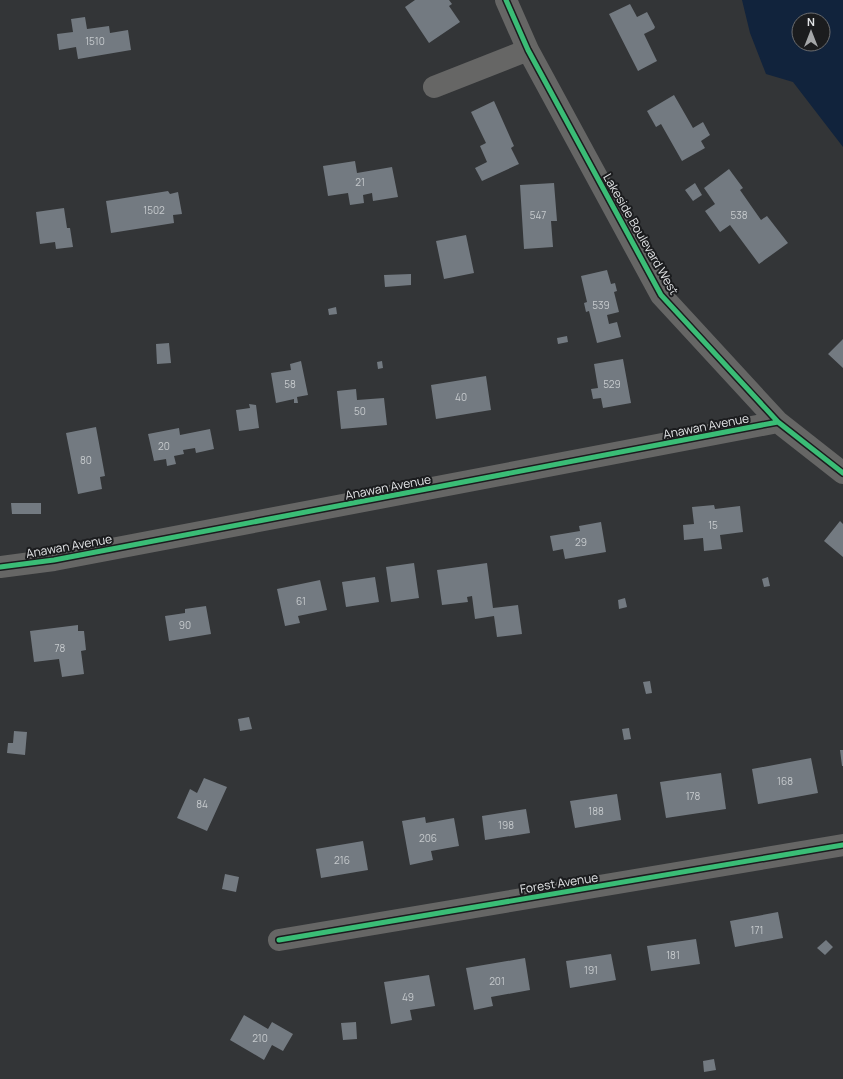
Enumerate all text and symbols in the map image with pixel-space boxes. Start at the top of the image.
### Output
north arrow [791,12,831,52]
text: N [807,14,815,29]
house number: 1510 [85,34,105,48]
street label: Lakeside Boulevard West [599,170,683,298]
house number: 21 [355,175,365,189]
house number: 1502 [143,203,165,217]
house number: 547 [530,208,546,222]
house number: 538 [730,208,748,222]
house number: 539 [592,298,610,312]
house number: 58 [284,377,296,391]
house number: 529 [603,377,621,391]
house number: 40 [455,390,467,404]
house number: 50 [354,404,366,418]
street label: Anawan Avenue [662,409,750,443]
house number: 20 [158,439,170,453]
house number: 80 [80,453,92,467]
street label: Anawan Avenue [344,470,432,504]
house number: 15 [708,518,718,532]
street label: Anawan Avenue [25,530,113,562]
house number: 29 [575,535,587,549]
house number: 61 [296,594,306,608]
house number: 90 [179,618,191,632]
house number: 78 [55,641,66,655]
house number: 168 [777,774,793,788]
house number: 178 [686,789,701,803]
house number: 84 [196,797,208,811]
house number: 188 [588,804,604,818]
house number: 198 [498,818,514,832]
house number: 206 [419,831,437,845]
house number: 216 [334,853,350,867]
street label: Forest Avenue [519,868,599,898]
house number: 171 [751,923,763,937]
house number: 181 [666,948,680,962]
house number: 191 [584,963,598,977]
house number: 201 [489,974,505,988]
house number: 49 [402,990,414,1004]
house number: 210 [252,1031,268,1045]

